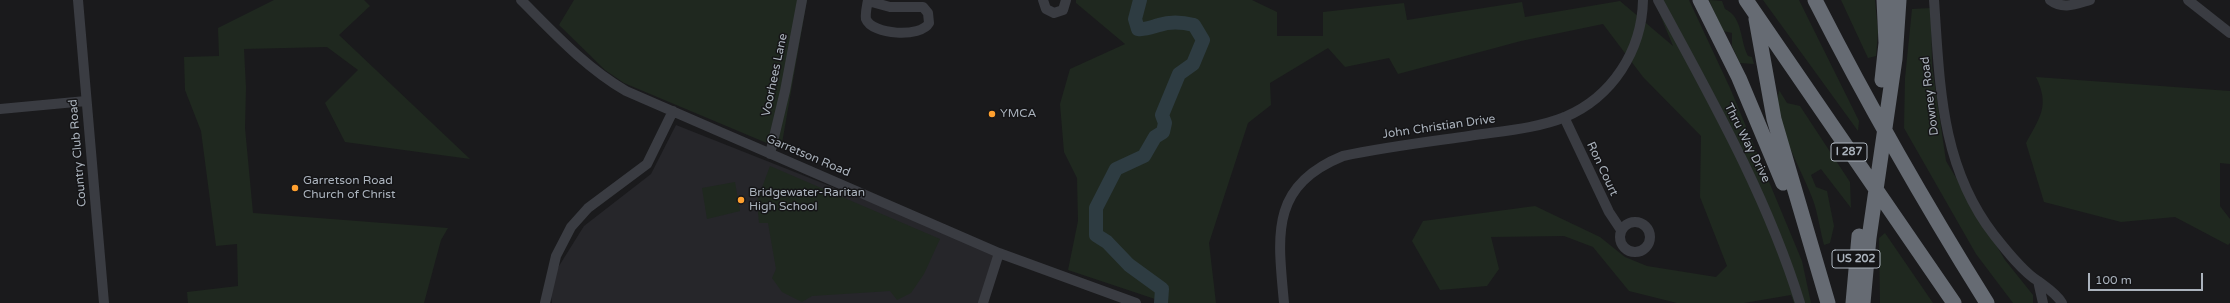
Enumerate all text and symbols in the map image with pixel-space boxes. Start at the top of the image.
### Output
street label: Voorhees Lane [759,32,791,118]
street label: Downey Road [1918,56,1942,136]
street label: Country Club Road [66,99,90,207]
street label: Thru Way Drive [1721,101,1773,185]
place label: YMCA [1000,107,1037,121]
marker: YMCA [987,109,997,119]
street label: John Christian Drive [1382,112,1496,142]
street label: Garretson Road [764,132,852,180]
street label: Ron Court [1583,140,1621,198]
road number: I 287 [1831,143,1867,161]
place label: Garretson Road Church of Christ [303,174,396,202]
marker: Garretson Road Church of Christ [290,183,300,193]
place label: Bridgewater-Raritan High School [749,186,865,214]
marker: Bridgewater-Raritan High School [736,195,746,205]
road number: US 202 [1832,250,1880,268]
scale bar [2090,265,2205,291]
text: 100 m [2095,273,2132,287]

